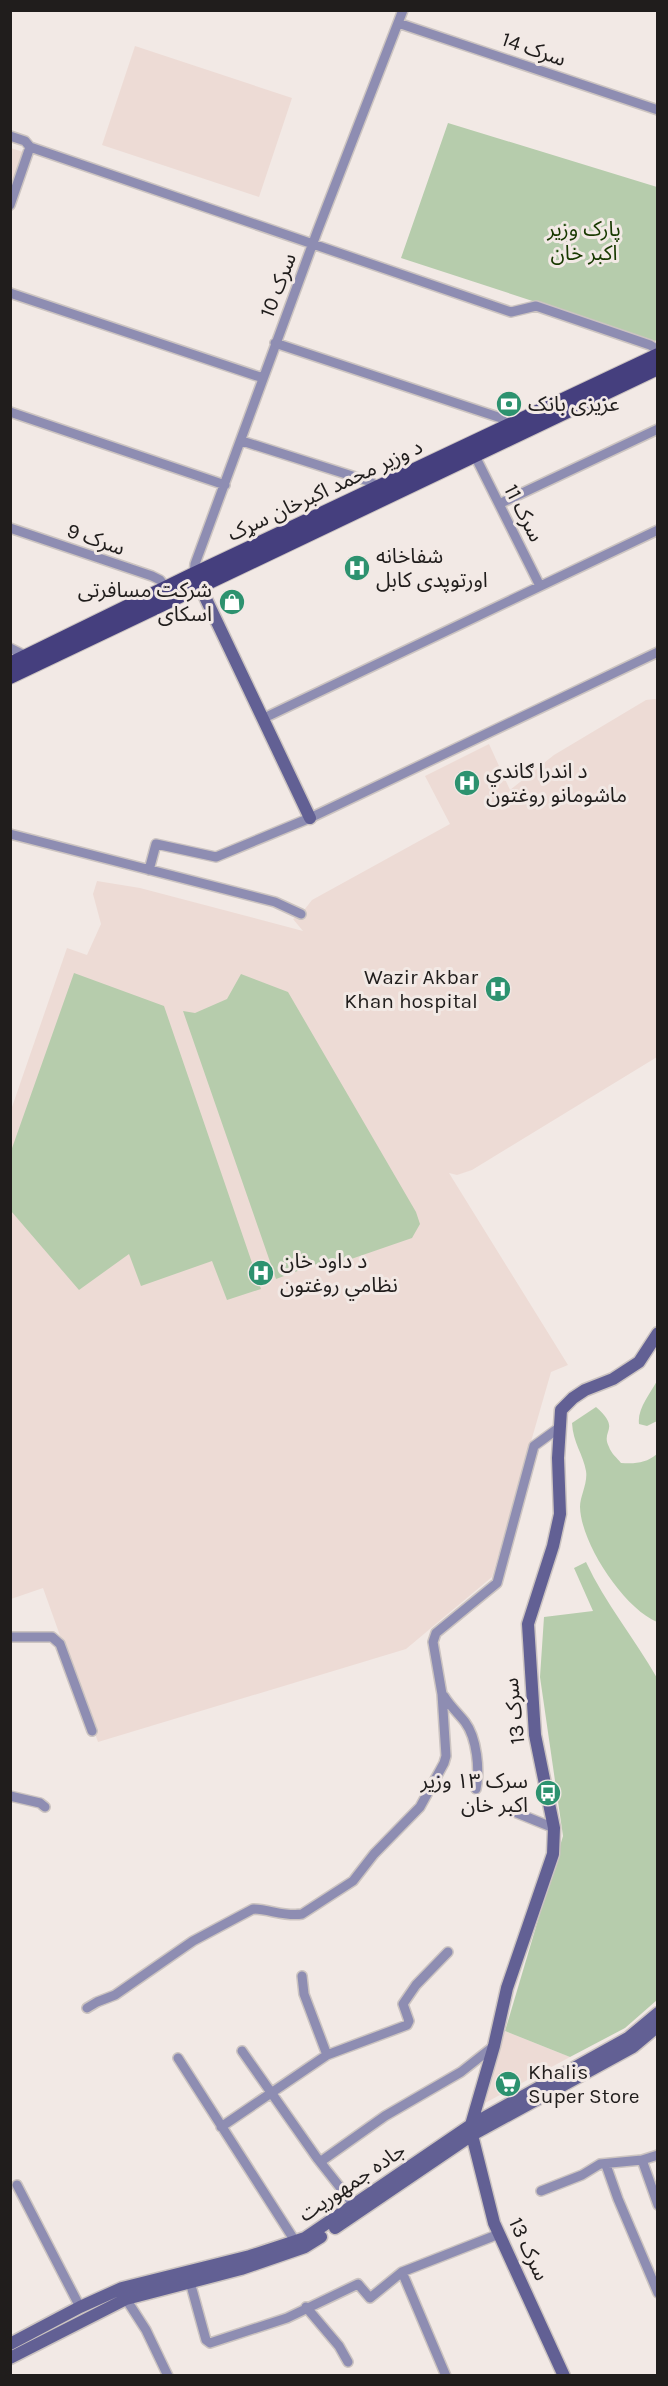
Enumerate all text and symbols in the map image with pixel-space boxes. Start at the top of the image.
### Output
street label: سرک 14 [499,27,569,71]
park label: پارک وزیر اکبر خان [546,217,621,265]
street label: سرک 10 [255,250,301,320]
bank icon: عزیزی بانک [494,389,524,419]
place label: عزیزی بانک [528,392,620,416]
street label: د وزیر محمد اکبرخان سړک [224,434,426,546]
street label: سرک 11 [499,480,549,546]
street label: سرک 9 [64,518,128,560]
place label: شفاخانه اورتوپدی کابل [376,544,488,593]
hospital icon: شفاخانه اورتوپدی کابل [342,553,372,583]
place label: شرکت مسافرتی اسکای [78,578,212,626]
shop icon: شرکت مسافرتی اسکای [217,587,247,617]
place label: د اندرا ګاندي ماشومانو روغتون [486,759,627,807]
hospital icon: د اندرا ګاندي ماشومانو روغتون [452,768,482,798]
place label: Wazir Akbar Khan hospital [344,965,478,1013]
hospital icon: Wazir Akbar Khan hospital [483,974,513,1004]
place label: د داود خان نظامي روغتون [280,1249,398,1301]
hospital icon: د داود خان نظامي روغتون [246,1258,276,1288]
street label: سرک 13 [499,1677,529,1745]
place label: سرک ۱۳ وزیر اکبر خان [420,1769,528,1817]
bus stop icon: سرک ۱۳ وزیر اکبر خان [533,1778,563,1808]
place label: Khalis Super Store [528,2060,640,2108]
supermarket icon: Khalis Super Store [493,2069,523,2099]
street label: جاده جمهوریت [294,2138,410,2226]
street label: سرک 13 [504,2214,554,2284]

